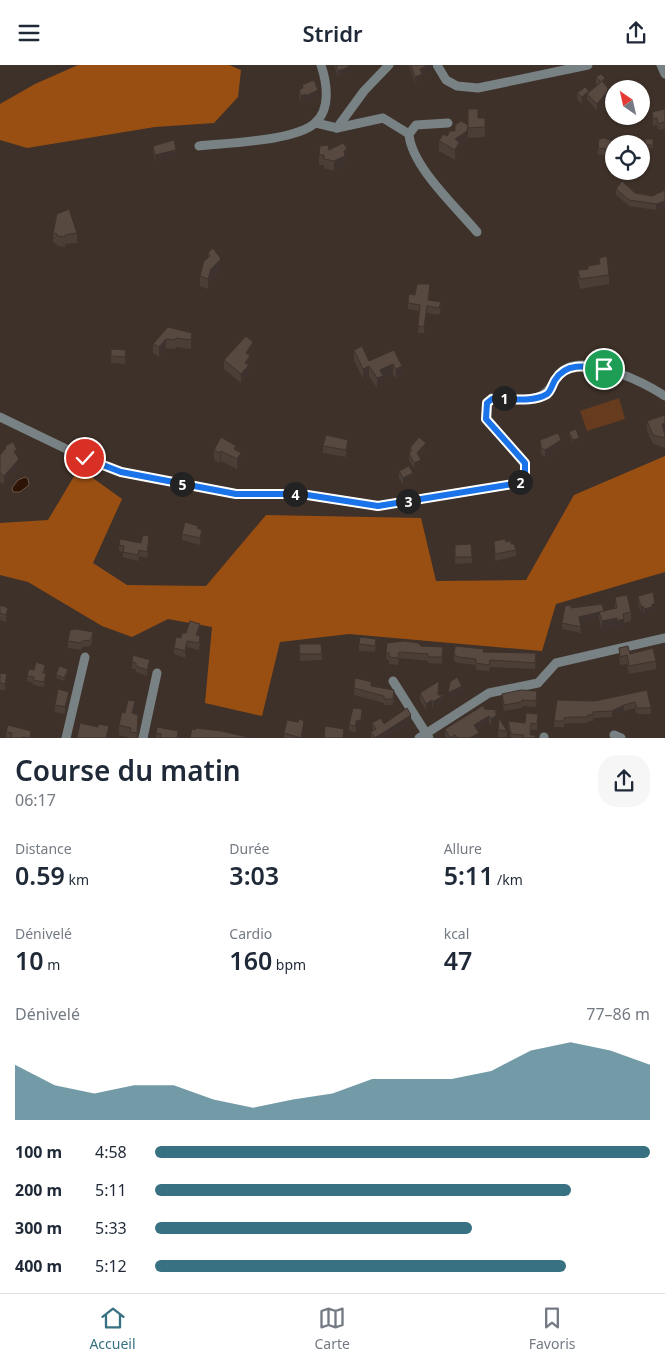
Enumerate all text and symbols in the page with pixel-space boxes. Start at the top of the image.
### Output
text: Stridr [302,18,363,48]
icon: menu [15,19,43,47]
icon: share [622,19,650,47]
north arrow [605,80,650,125]
map controls [605,80,650,180]
button: locate [605,135,650,180]
pin [583,348,625,390]
icon: arrive [590,355,618,383]
pin: 1 [492,385,516,411]
text: 1 [500,389,509,408]
pin [64,437,106,479]
icon: check [71,444,99,472]
pin: 2 [508,469,532,495]
pin: 5 [170,471,194,497]
text: 2 [516,473,525,492]
text: 5 [178,475,187,494]
pin: 4 [282,481,308,507]
text: 4 [291,485,300,504]
pin: 3 [396,489,420,513]
text: 3 [404,492,413,511]
text: Course du matin [15,751,241,789]
button: share [598,755,650,807]
text: 06:17 [15,789,56,811]
text: Distance [15,839,72,858]
text: Durée [229,839,270,858]
text: Allure [444,839,482,858]
text: 0.59 [15,858,65,892]
text: 3:03 [229,858,279,892]
text: 5:11 [444,858,493,892]
text: km [65,870,89,889]
text: /km [493,870,523,889]
text: Dénivelé [15,924,72,943]
text: Cardio [229,924,272,943]
text: kcal [444,924,469,943]
text: 10 [15,943,44,977]
text: 160 [229,943,272,977]
text: 47 [444,943,472,977]
text: m [44,955,60,974]
text: bpm [272,955,306,974]
text: Dénivelé [15,1003,80,1025]
text: 77–86 m [586,1003,650,1025]
text: 100 m [15,1141,62,1163]
text: 4:58 [95,1141,127,1163]
text: 200 m [15,1179,62,1201]
text: 5:11 [95,1179,127,1201]
text: 300 m [15,1217,62,1239]
text: 5:33 [95,1217,127,1239]
text: 400 m [15,1255,62,1277]
text: 5:12 [95,1255,127,1277]
tab: Accueil [89,1304,136,1353]
tab: Carte [314,1304,350,1353]
tab: Favoris [529,1304,576,1353]

